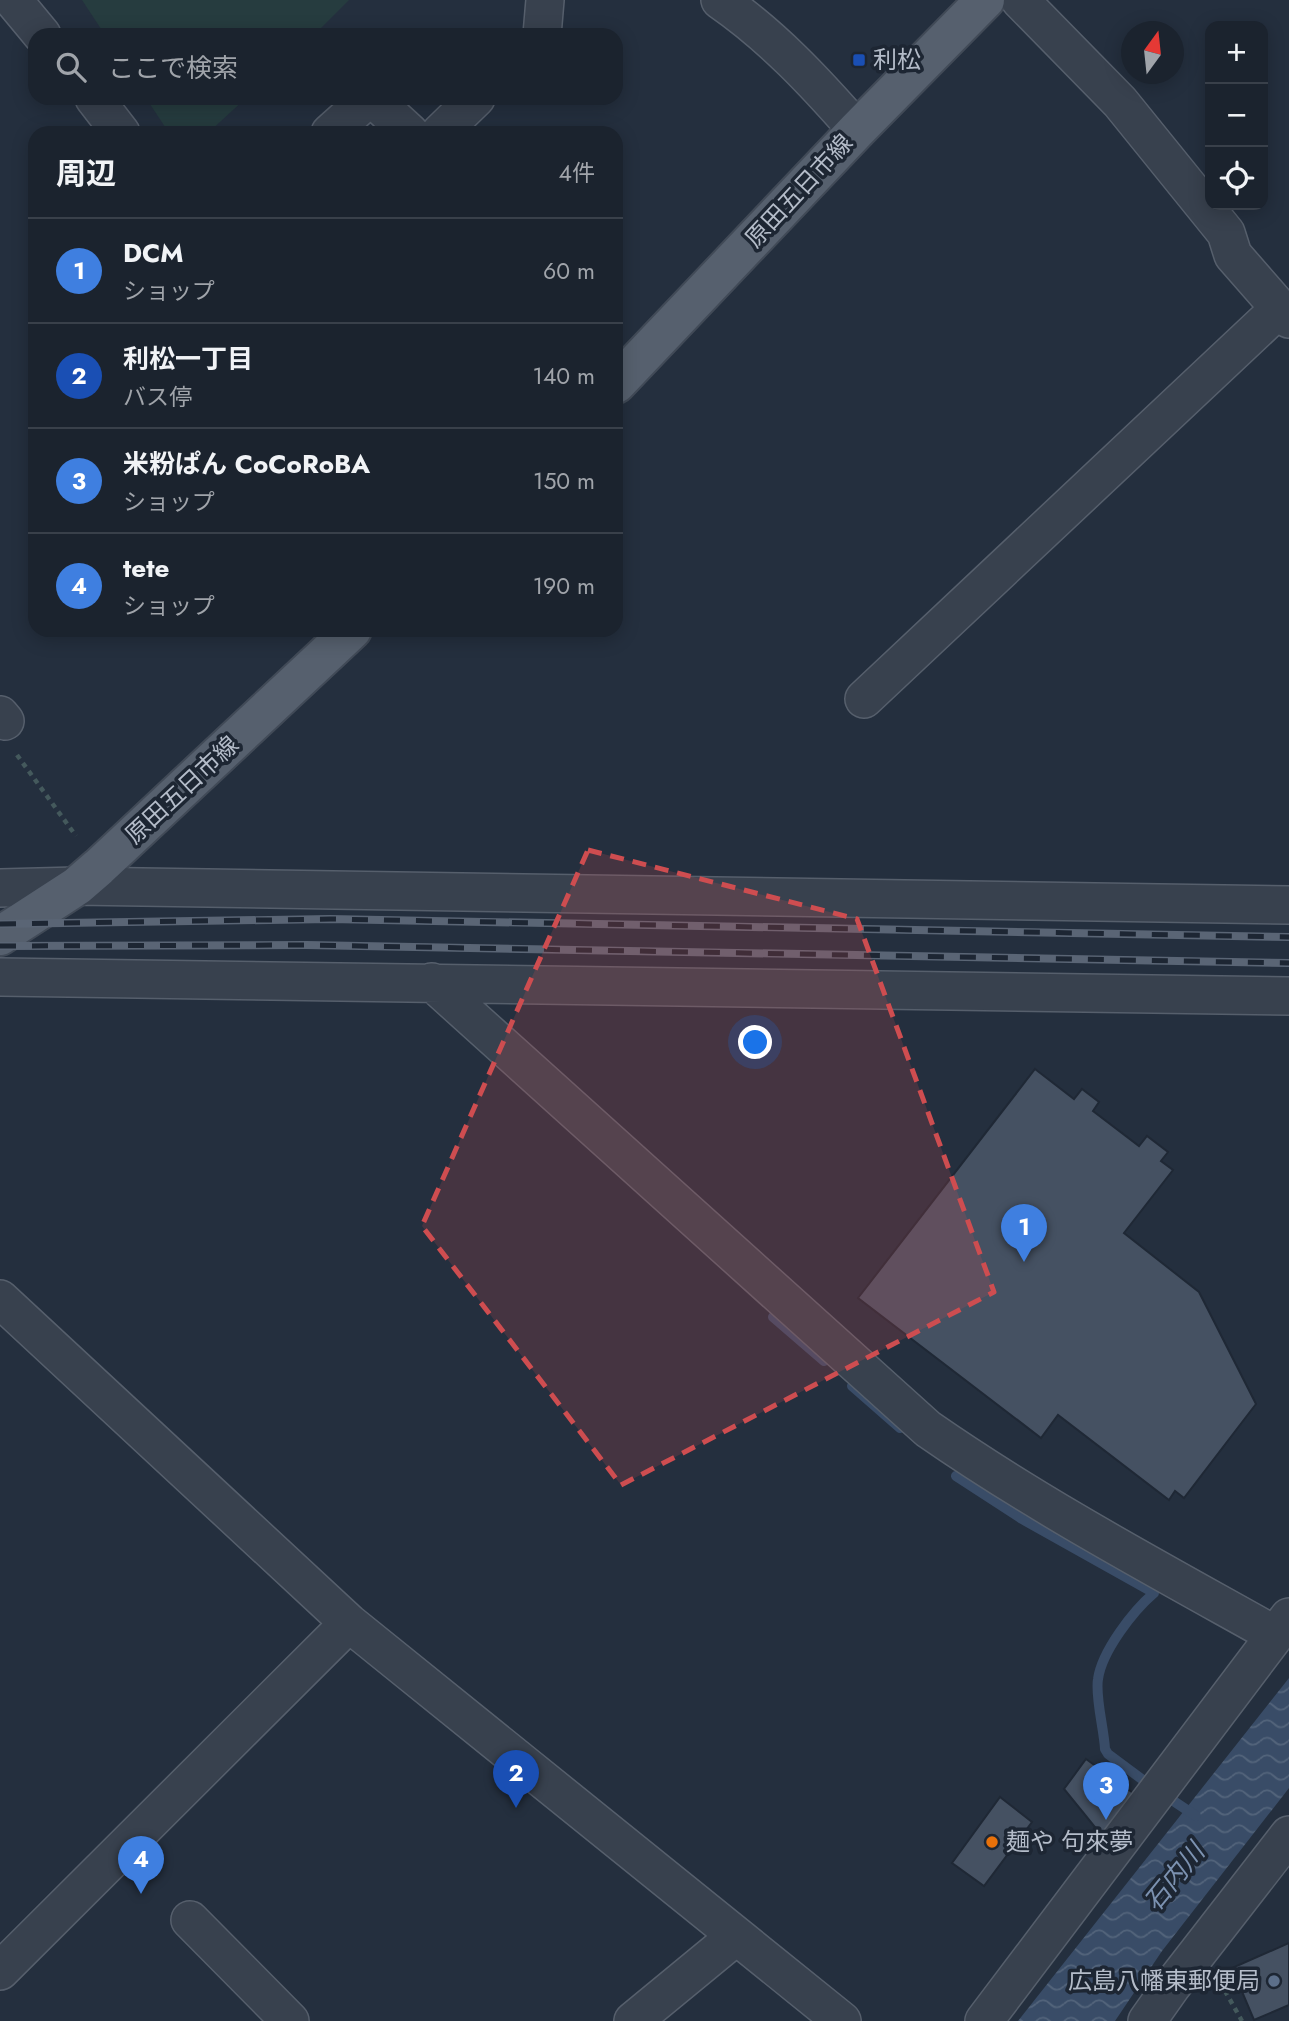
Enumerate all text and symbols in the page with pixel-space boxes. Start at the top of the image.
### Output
north arrow [1121,21,1184,84]
map controls [1205,21,1268,210]
button: + [1205,21,1268,84]
search box [28,28,623,105]
place label: 利松 [873,42,921,77]
icon: search [52,48,90,86]
text: ここで検索 [108,49,238,87]
marker: 利松 [851,52,867,68]
button: − [1205,84,1268,147]
street label: 原田五日市線 [737,126,861,255]
button: locate [1205,147,1268,210]
text: 周辺 [56,152,116,195]
text: 4件 [559,156,595,190]
text: DCM [123,234,183,272]
text: 1 [73,254,85,288]
text: 60 m [543,254,595,288]
text: ショップ [123,274,215,308]
text: 利松一丁目 [123,340,253,378]
text: 2 [71,359,87,393]
text: 140 m [533,359,595,393]
text: バス停 [123,380,192,414]
text: 米粉ぱん CoCoRoBA [123,445,370,483]
text: 3 [72,464,86,498]
text: 150 m [533,464,595,498]
text: ショップ [123,485,215,519]
text: tete [123,549,169,587]
text: 4 [71,569,87,603]
text: 190 m [533,569,595,603]
text: ショップ [123,589,215,623]
street label: 原田五日市線 [117,728,246,852]
your location [738,1025,772,1059]
pin: 1 [1001,1204,1047,1262]
pin: 2 [493,1750,539,1808]
pin: 3 [1083,1762,1129,1820]
place label: 麺や 句來夢 [1006,1824,1133,1859]
water label: 石内川 [1135,1832,1215,1919]
marker: 麺や 句來夢 [984,1834,1000,1850]
pin: 4 [118,1836,164,1894]
place label: 広島八幡東郵便局 [1068,1963,1260,1998]
marker: 広島八幡東郵便局 [1266,1973,1282,1989]

